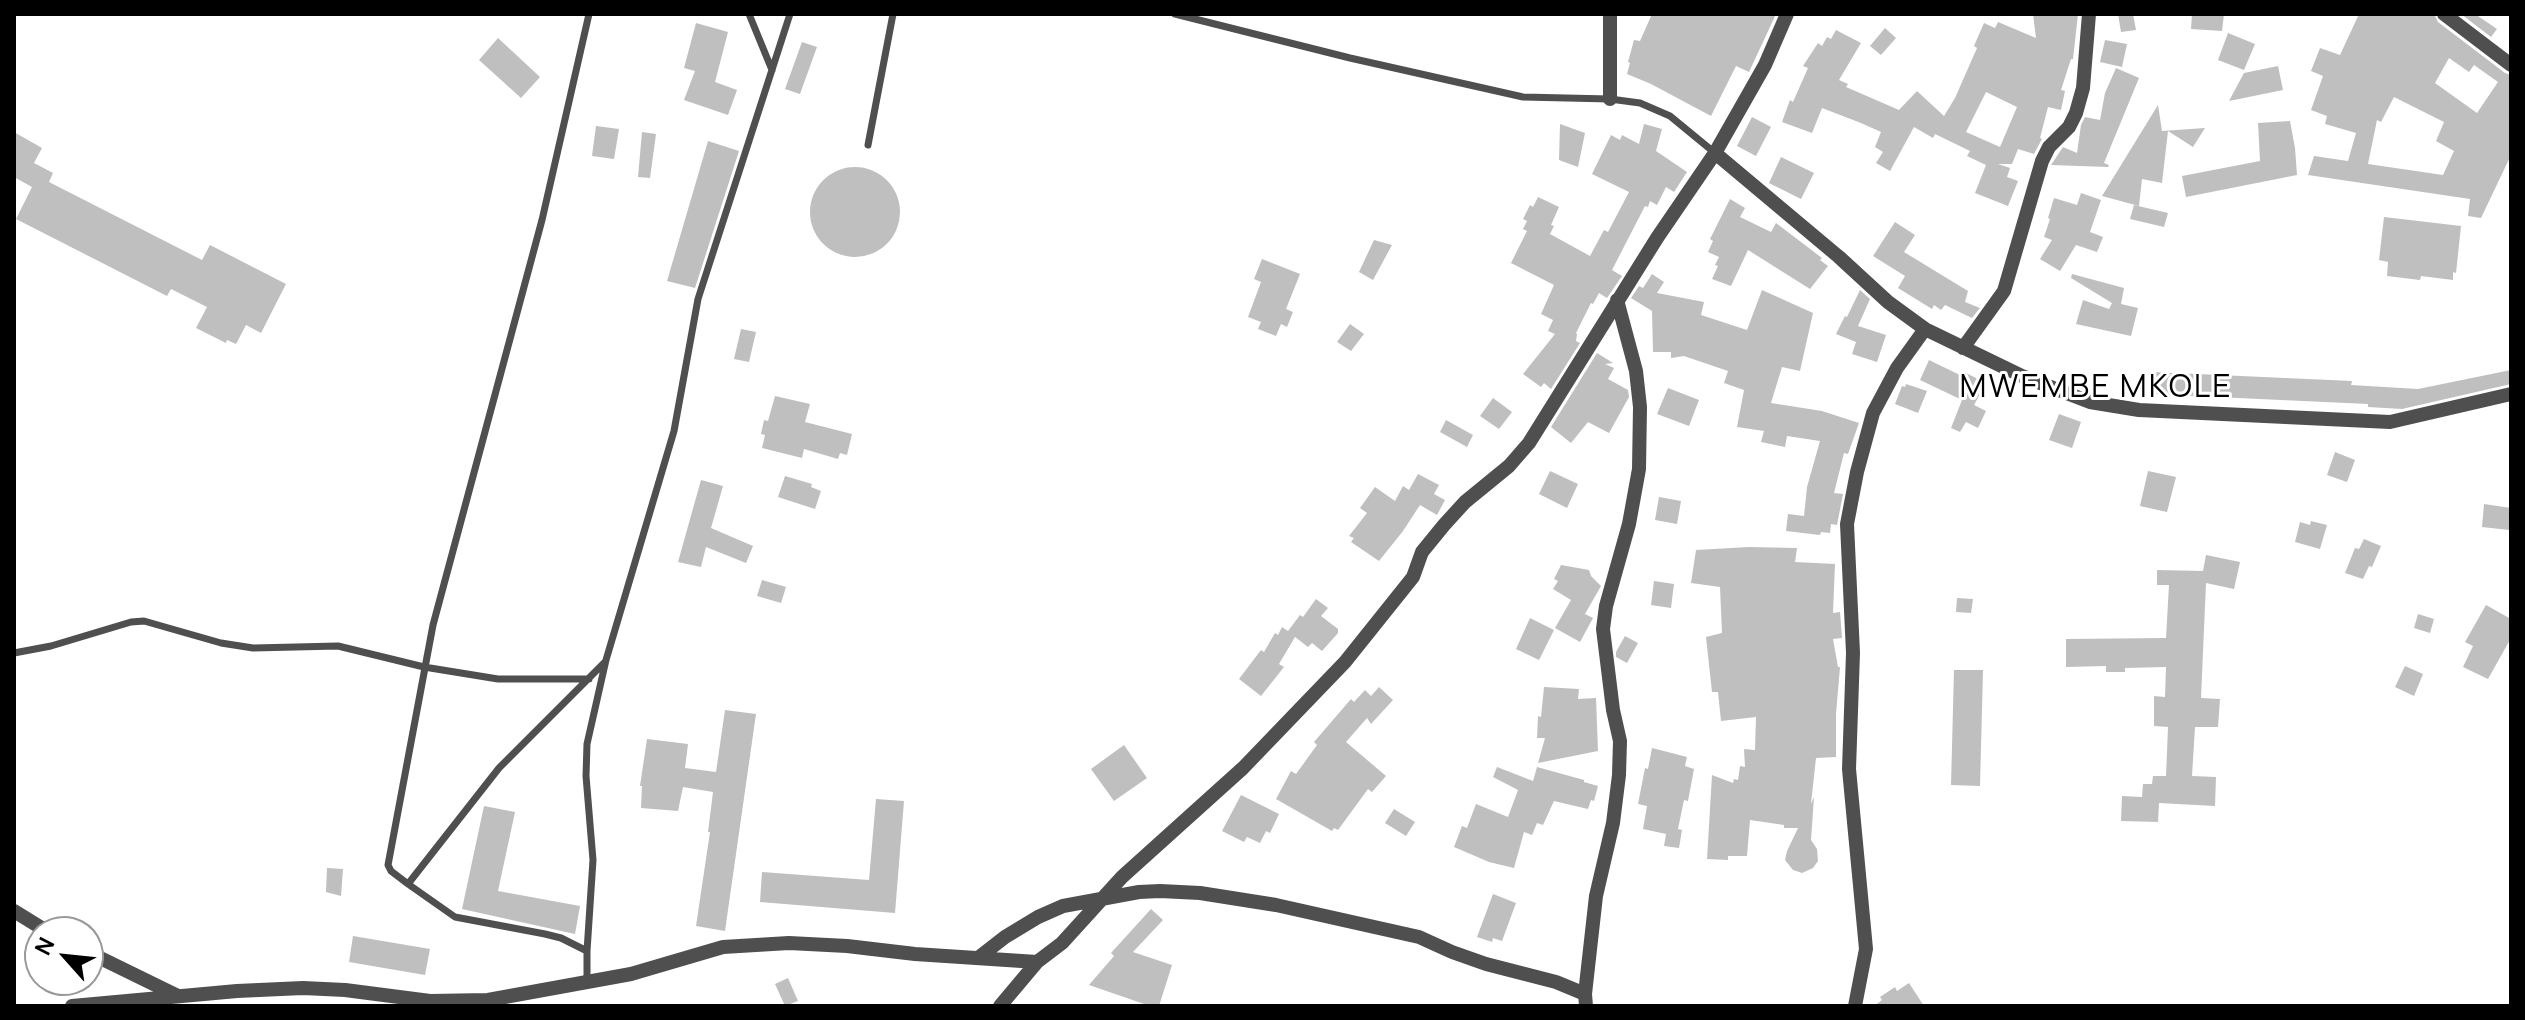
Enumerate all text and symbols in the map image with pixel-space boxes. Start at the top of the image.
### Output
district label: MWEMBE MKOLE [1960,369,2232,407]
north arrow [24,916,104,996]
text: N [27,932,61,960]

